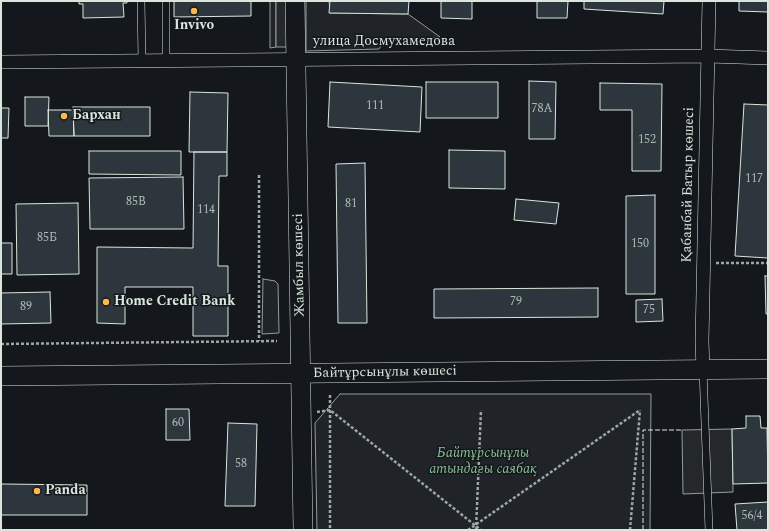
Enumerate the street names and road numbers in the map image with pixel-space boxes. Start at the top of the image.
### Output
street label: улица Досмухамедова [313,34,455,50]
street label: Қабанбай Батыр көшесі [679,107,699,263]
street label: Жамбыл көшесі [291,213,309,317]
street label: Байтұрсынұлы көшесі [313,363,457,383]

